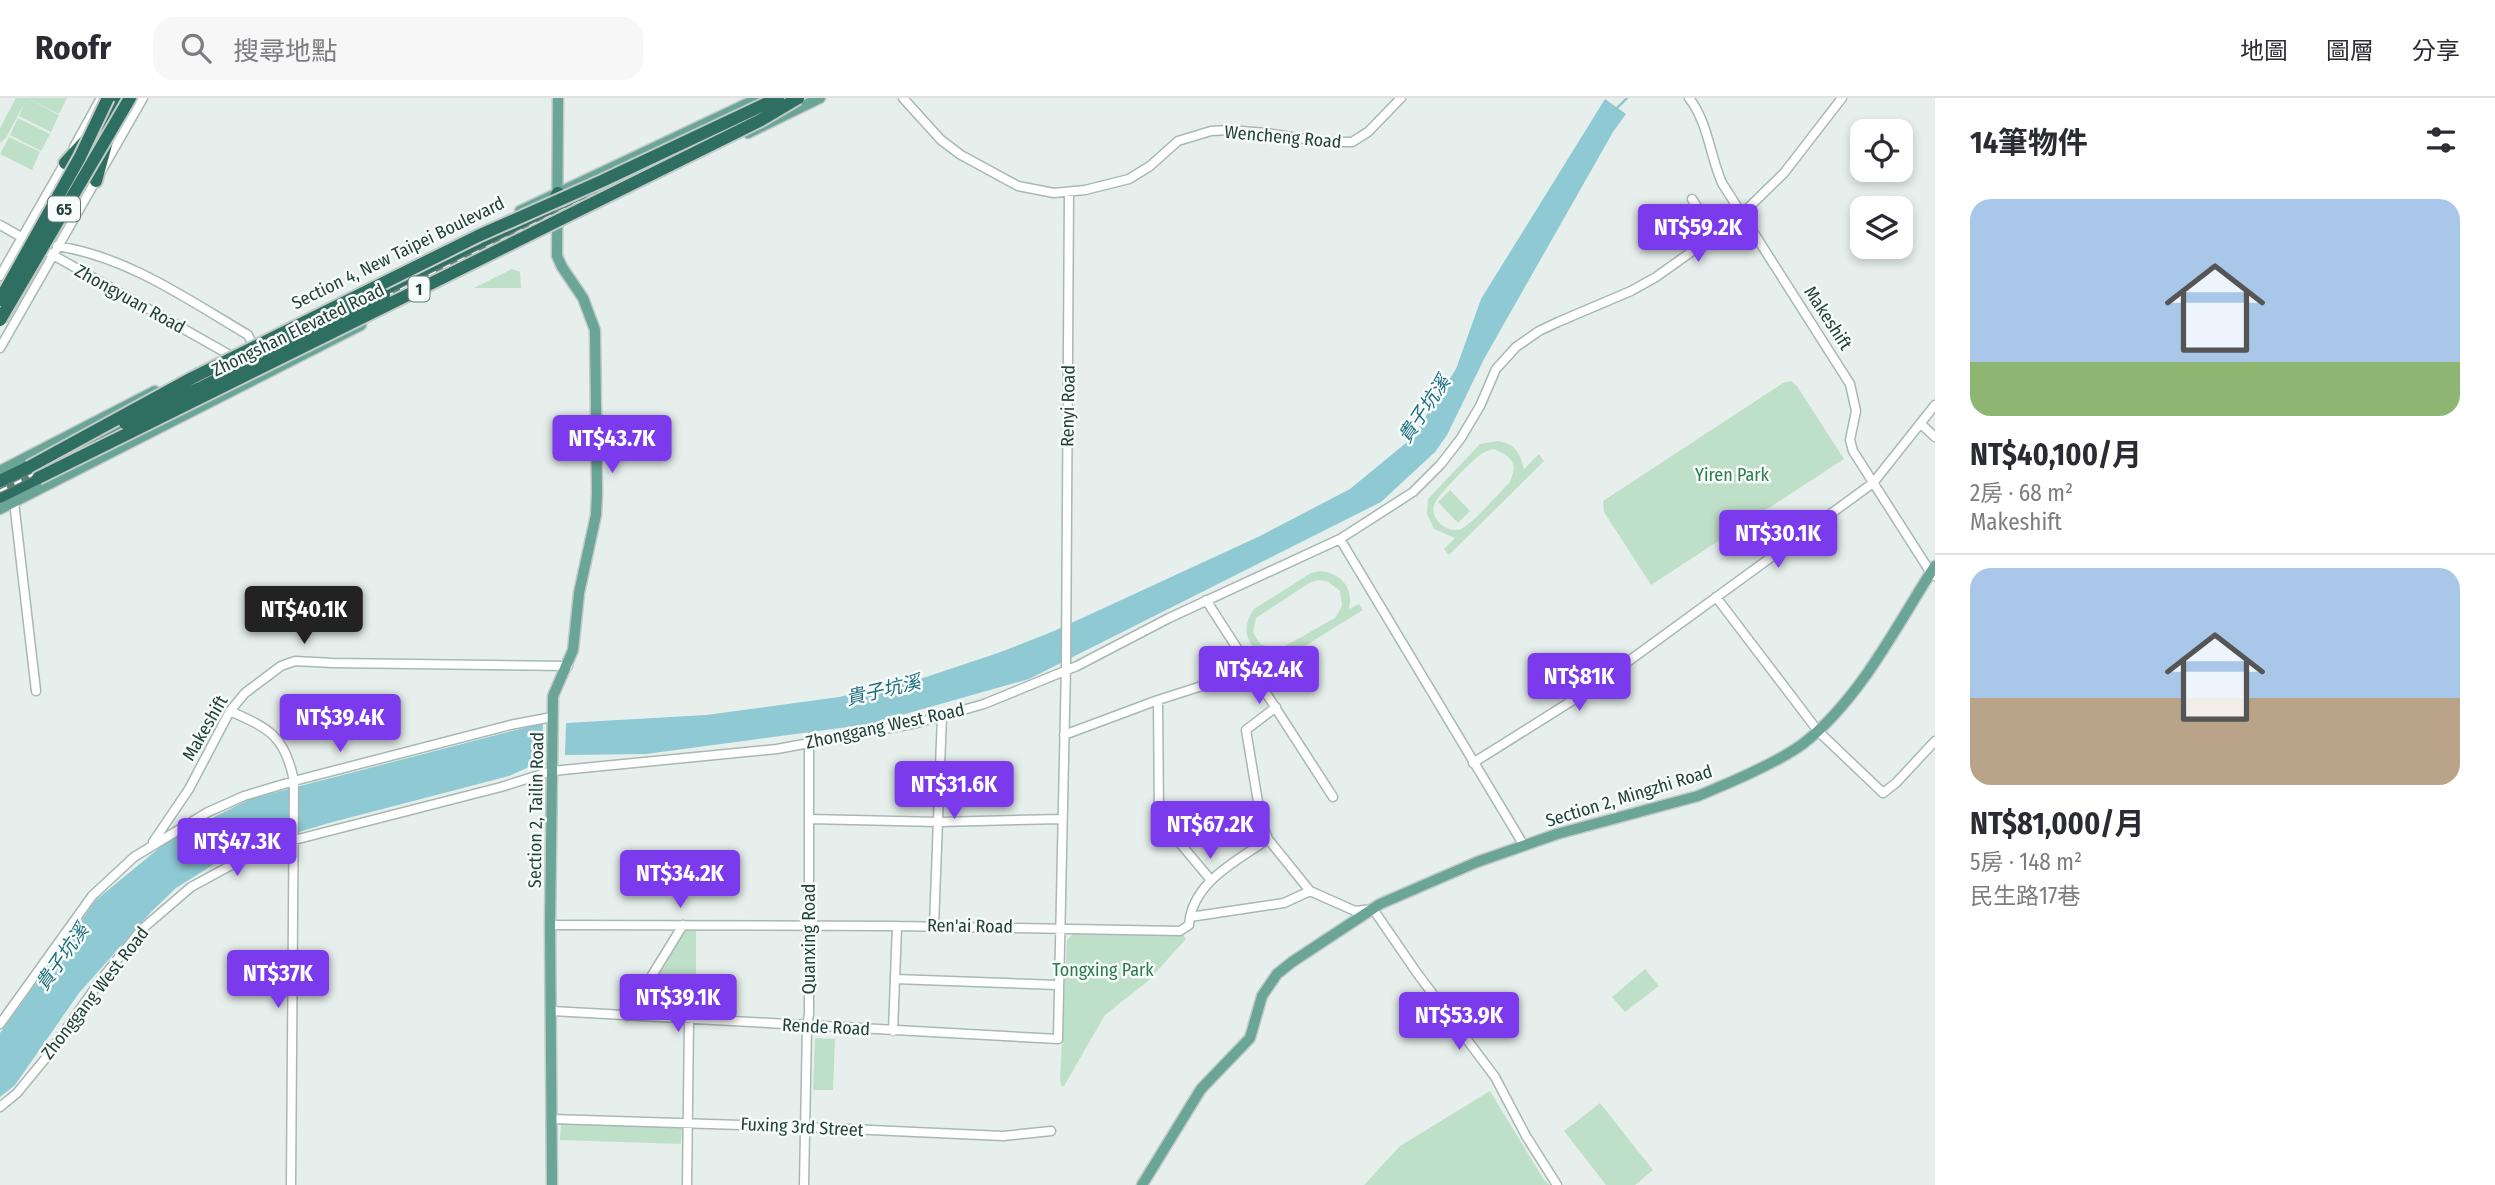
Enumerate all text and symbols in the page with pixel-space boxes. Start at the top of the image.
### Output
search box [153,17,643,80]
text: Roofr [35,28,111,68]
icon: search [177,29,215,67]
text: 搜尋地點 [233,36,337,67]
text: 地圖 [2240,37,2288,65]
text: 圖層 [2326,37,2374,65]
text: 分享 [2412,37,2460,65]
map controls [1850,119,1913,259]
button: locate [1850,119,1913,182]
street label: Wencheng Road [1224,121,1342,153]
icon: filters [2422,121,2460,159]
text: 14筆物件 [1970,125,2088,161]
street label: Section 4, New Taipei Boulevard [288,192,508,314]
button: layers [1850,196,1913,259]
road number: 65 [48,197,80,222]
pin: NT$59.2K [1626,204,1770,264]
text: NT$59.2K [1654,213,1742,241]
icon: home [2152,245,2278,371]
street label: Zhongyuan Road [71,260,189,338]
road number: 1 [408,276,430,302]
street label: Zhongshan Elevated Road [208,279,388,381]
street label: Makeshift [1799,282,1857,354]
street label: Renyi Road [1056,365,1080,447]
water label: 貴子坑溪 [1393,369,1456,447]
pin: NT$43.7K [540,416,684,475]
text: NT$43.7K [569,424,655,452]
text: NT$40,100/月 [1970,437,2142,473]
park label: Yiren Park [1695,464,1770,486]
text: 2房 · 68 m² [1970,479,2073,507]
text: Makeshift [1970,508,2062,536]
pin: NT$30.1K [1706,510,1850,570]
text: NT$30.1K [1735,519,1821,547]
pin: NT$40.1K [232,587,376,646]
text: NT$40.1K [261,595,347,623]
icon: home [2152,614,2278,740]
pin: NT$42.4K [1187,646,1331,706]
pin: NT$81K [1522,654,1636,713]
text: NT$42.4K [1215,655,1303,683]
text: NT$81K [1544,662,1614,690]
water label: 貴子坑溪 [843,670,926,710]
street label: Makeshift [178,691,233,765]
pin: NT$39.4K [268,694,412,754]
street label: Zhonggang West Road [804,698,966,754]
text: NT$39.4K [296,703,384,731]
street label: Section 2, Tailin Road [524,732,548,888]
street label: Section 2, Mingzhi Road [1543,760,1715,832]
pin: NT$31.6K [882,762,1026,821]
text: NT$31.6K [911,770,997,798]
pin: NT$67.2K [1138,802,1282,861]
text: NT$81,000/月 [1970,806,2144,842]
text: NT$67.2K [1167,810,1253,838]
pin: NT$47.3K [165,818,309,878]
text: NT$47.3K [193,827,281,855]
text: 5房 · 148 m² [1970,848,2082,876]
pin: NT$34.2K [608,850,752,910]
text: NT$34.2K [636,859,724,887]
text: 民生路17巷 [1970,882,2080,910]
street label: Quanxing Road [798,884,820,994]
street label: Ren'ai Road [927,914,1013,938]
water label: 貴子坑溪 [31,917,95,995]
street label: Zhonggang West Road [37,922,153,1064]
pin: NT$37K [221,950,335,1010]
text: NT$37K [243,959,313,987]
park label: Tongxing Park [1052,959,1154,981]
pin: NT$39.1K [606,974,750,1034]
text: NT$39.1K [636,983,720,1011]
pin: NT$53.9K [1387,992,1531,1052]
text: NT$53.9K [1415,1001,1503,1029]
street label: Rende Road [781,1014,871,1040]
street label: Fuxing 3rd Street [740,1113,864,1141]

